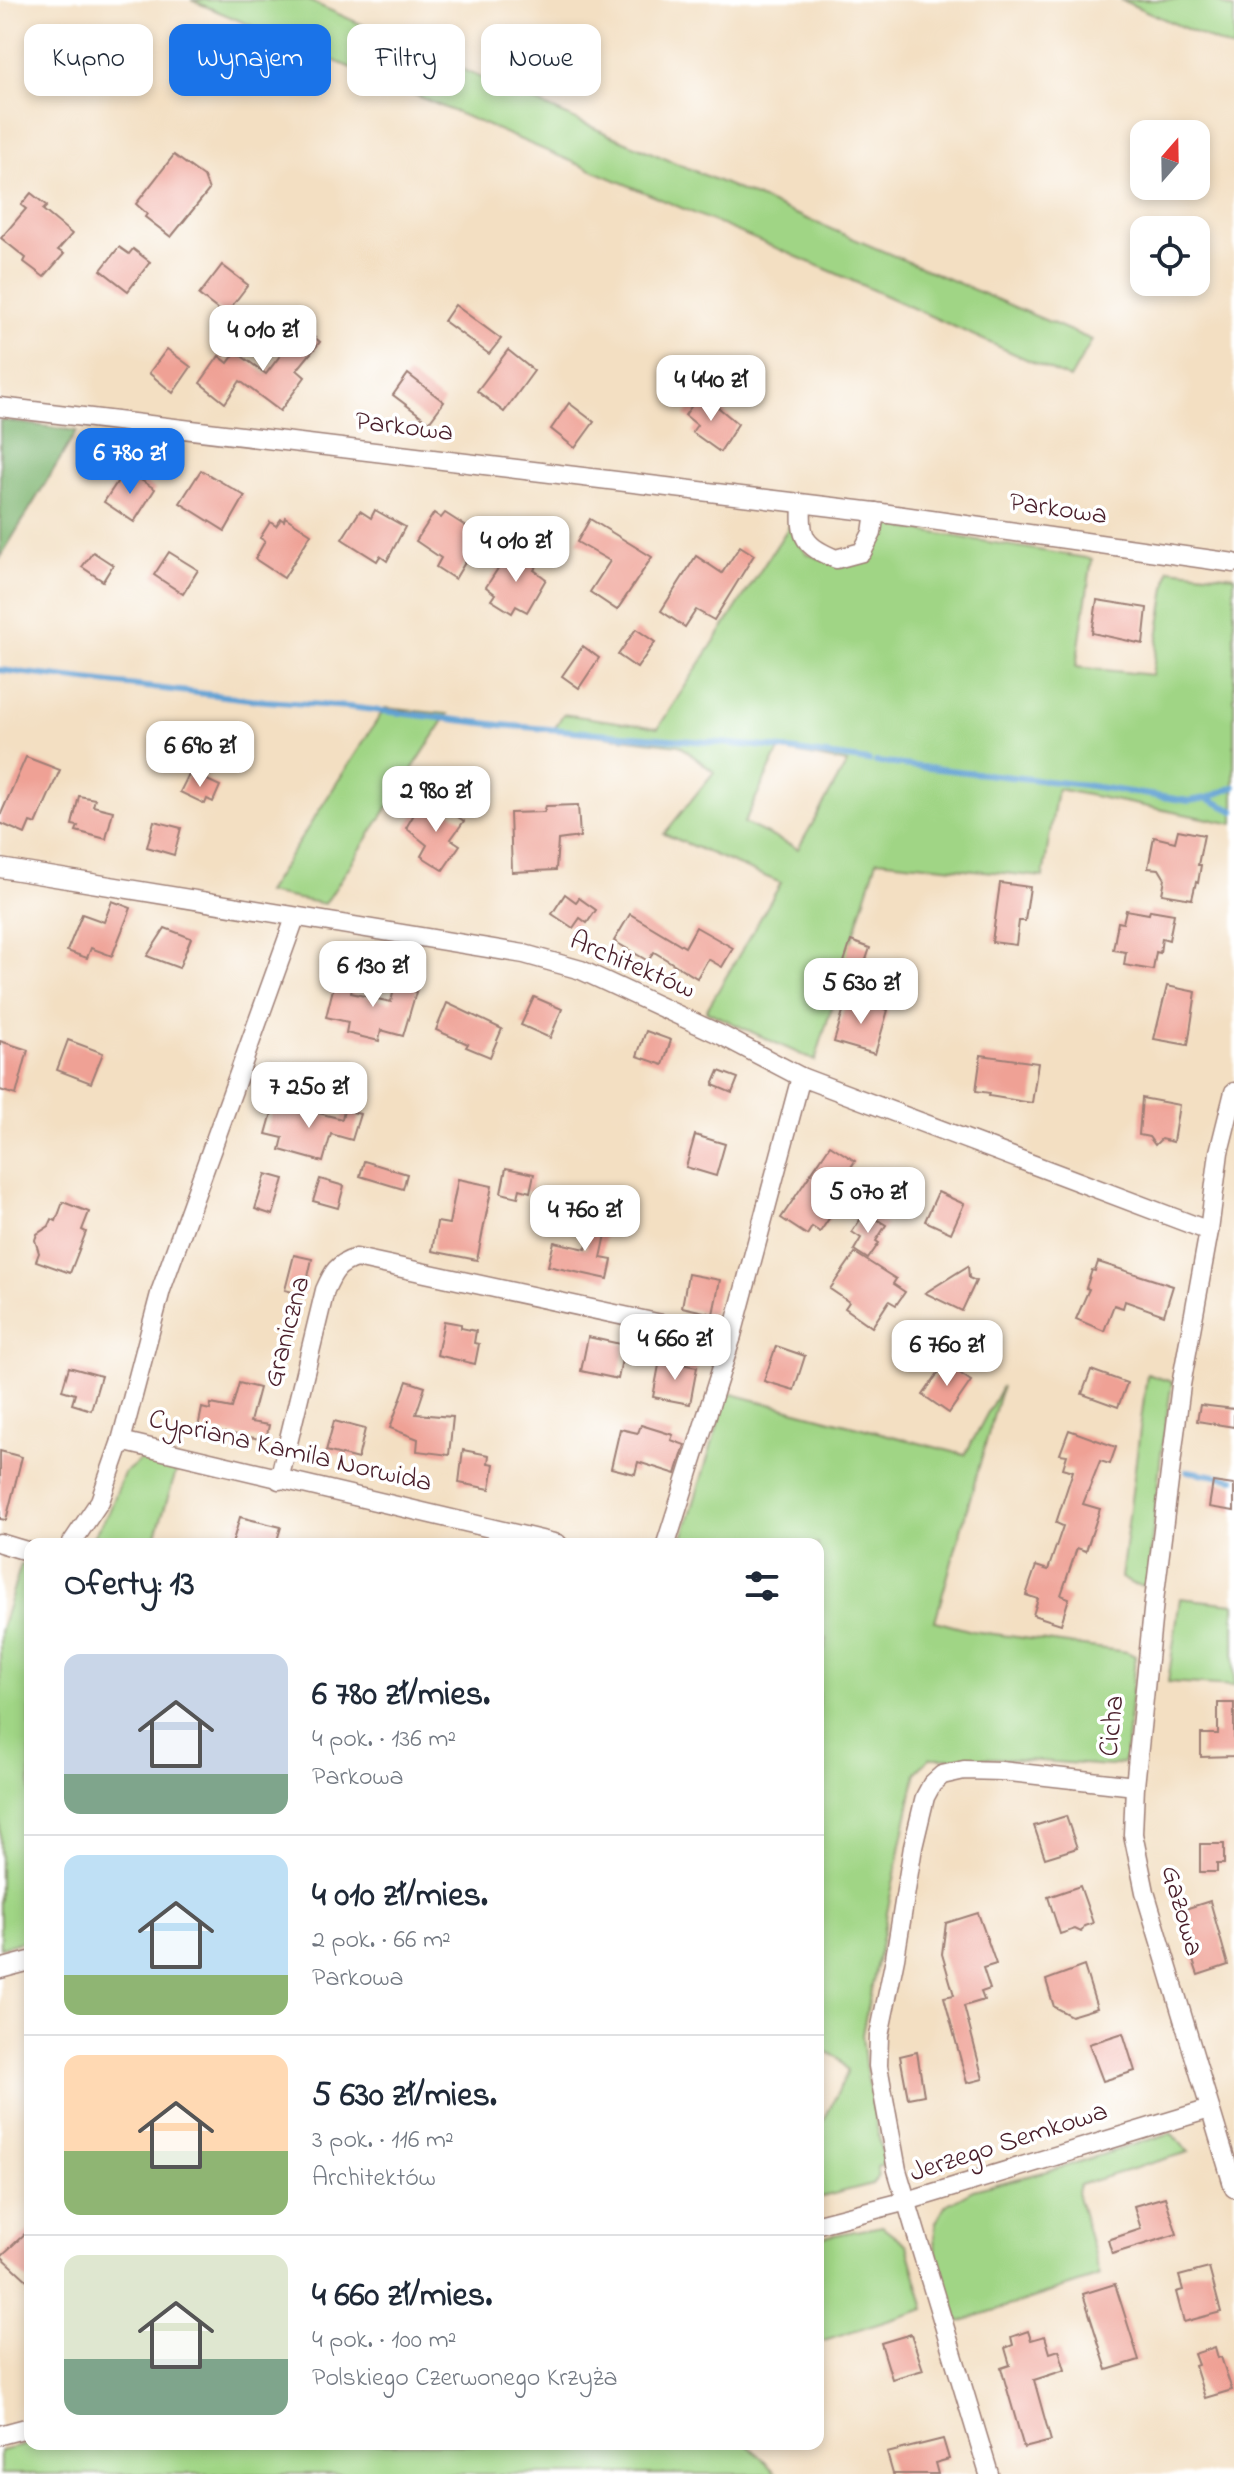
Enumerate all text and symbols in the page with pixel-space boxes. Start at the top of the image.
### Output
chip: Kupno [24,24,153,96]
chip: Wynajem [169,24,331,96]
chip: Filtry [347,24,465,96]
chip: Nowe [481,24,601,96]
north arrow [1130,120,1210,200]
map controls [1130,120,1210,296]
button: locate [1130,216,1210,296]
pin: 4 010 zł [180,305,346,373]
text: 4 010 zł [227,312,299,350]
pin: 4 440 zł [628,355,794,423]
text: 4 440 zł [674,362,748,400]
street label: Parkowa [353,402,455,454]
pin: 6 780 zł [47,428,213,496]
text: 6 780 zł [94,435,166,473]
street label: Parkowa [1006,483,1110,537]
pin: 4 010 zł [433,516,599,584]
text: 4 010 zł [480,523,552,561]
pin: 6 690 zł [117,721,283,789]
text: 6 690 zł [164,728,236,766]
pin: 2 980 zł [353,766,519,834]
text: 2 980 zł [400,773,472,811]
street label: Architektów [563,921,701,1011]
pin: 6 130 zł [290,941,456,1009]
text: 6 130 zł [337,948,409,986]
pin: 5 630 zł [778,958,944,1026]
text: 5 630 zł [822,965,900,1003]
pin: 7 250 zł [226,1062,392,1130]
text: 7 250 zł [269,1069,349,1107]
pin: 5 070 zł [785,1167,951,1235]
text: 5 070 zł [829,1174,907,1212]
pin: 4 760 zł [502,1185,668,1253]
text: 4 760 zł [548,1192,622,1230]
street label: Graniczna [254,1272,322,1392]
pin: 4 660 zł [592,1314,758,1382]
pin: 6 760 zł [864,1320,1030,1388]
text: 4 660 zł [638,1321,712,1359]
text: 6 760 zł [910,1327,984,1365]
street label: Cypriana Kamila Norwida [144,1399,436,1505]
text: Oferty: 13 [64,1561,194,1611]
icon: filters [740,1564,784,1608]
text: 6 780 zł/mies. [312,1671,490,1721]
icon: home [128,1686,224,1782]
street label: Cicha [1089,1693,1137,1759]
text: 4 pok. · 136 m² [312,1721,456,1759]
text: Parkowa [312,1759,404,1797]
street label: Gazowa [1149,1861,1213,1961]
text: 4 010 zł/mies. [312,1872,488,1922]
icon: home [128,1887,224,1983]
text: 2 pok. · 66 m² [312,1922,451,1960]
text: Parkowa [312,1960,404,1998]
text: 5 630 zł/mies. [312,2072,497,2122]
icon: home [128,2087,224,2183]
street label: Jerzego Semkowa [905,2092,1113,2194]
text: 3 pok. · 116 m² [312,2122,454,2160]
text: Architektów [312,2160,436,2198]
text: 4 660 zł/mies. [312,2272,492,2322]
icon: home [128,2287,224,2383]
text: 4 pok. · 100 m² [312,2322,456,2360]
text: Polskiego Czerwonego Krzyża [312,2360,618,2398]

